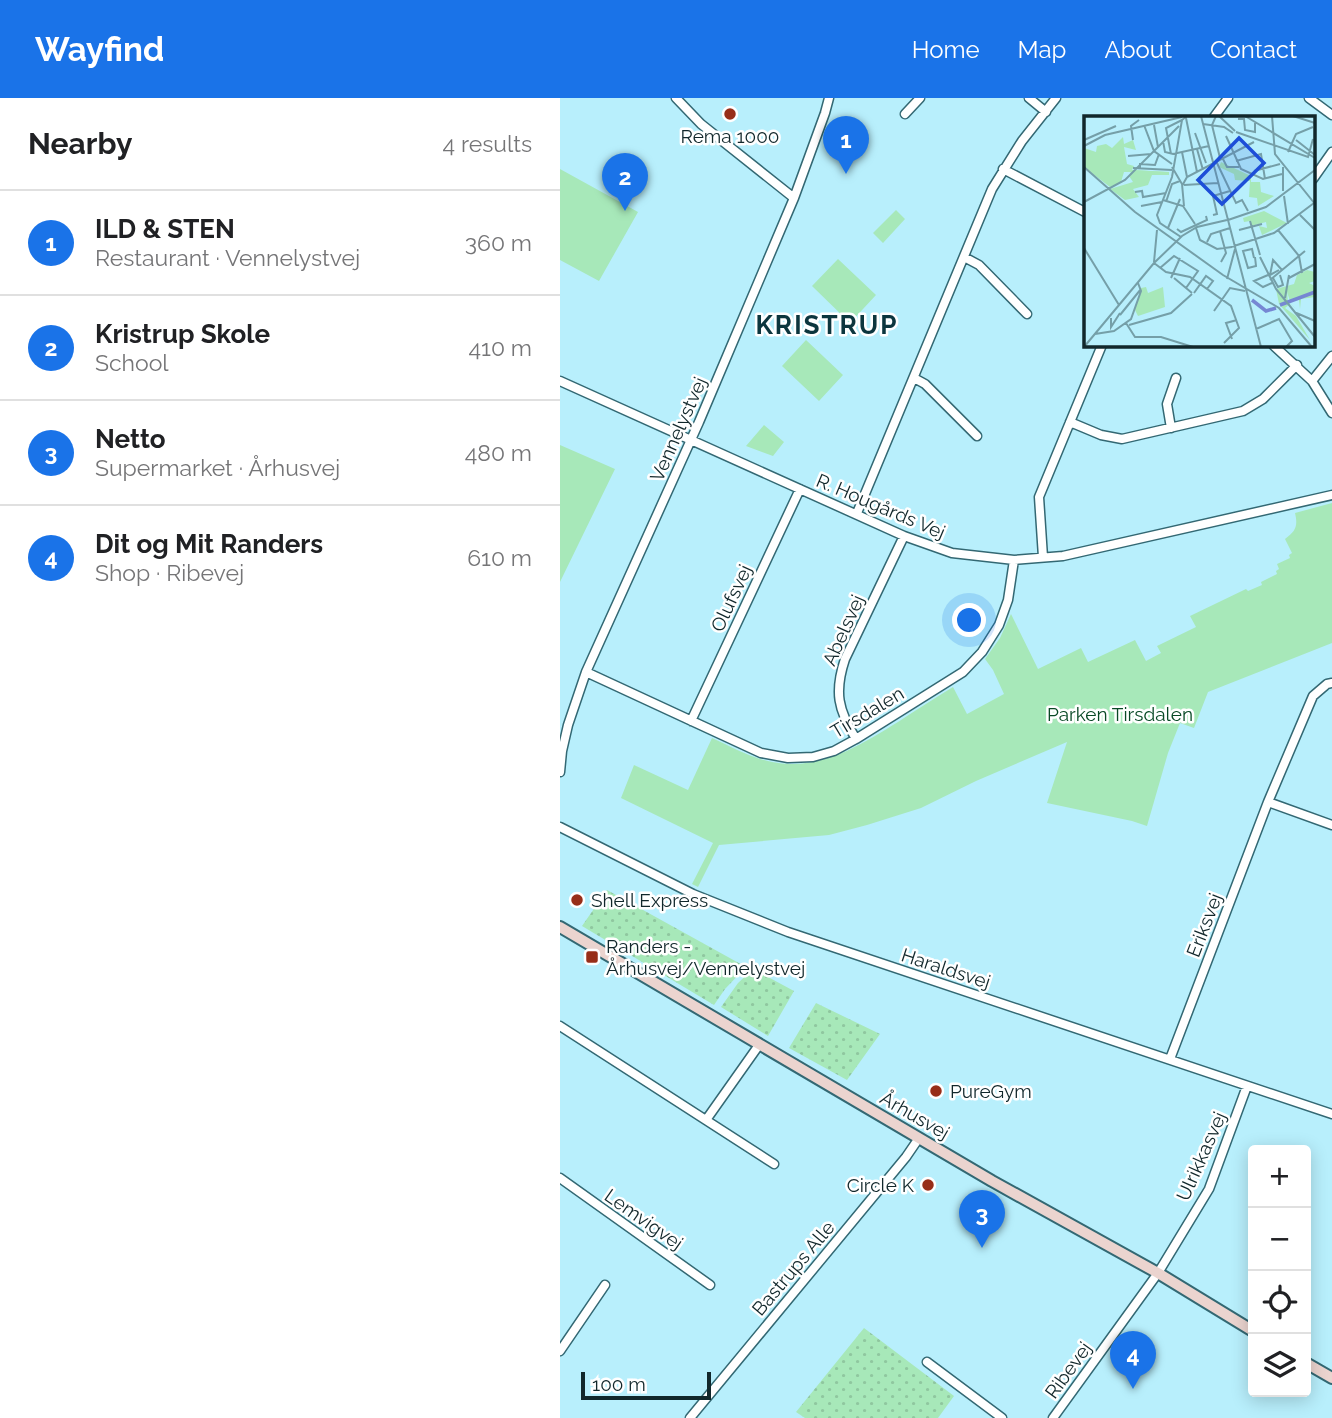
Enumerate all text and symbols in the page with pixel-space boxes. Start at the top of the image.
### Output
text: Wayfind [35,30,164,69]
text: Home [912,35,980,64]
text: Map [1018,35,1066,64]
text: About [1104,35,1172,64]
text: Contact [1210,35,1297,64]
marker: Rema 1000 [722,106,738,122]
pin: 1 [823,116,869,174]
inset map [1084,116,1314,346]
place label: Rema 1000 [681,125,779,147]
text: Nearby [28,126,132,161]
text: 4 results [443,130,532,157]
pin: 2 [602,153,648,211]
text: ILD & STEN [95,214,235,244]
text: 1 [45,229,57,256]
text: 360 m [465,229,532,256]
text: Restaurant · Vennelystvej [95,244,360,271]
district label: KRISTRUP [755,310,899,340]
text: Kristrup Skole [95,319,270,349]
text: 2 [45,334,57,361]
text: 410 m [469,334,532,361]
text: School [95,349,169,376]
street label: Vennelystvej [645,373,711,485]
text: Netto [95,424,166,454]
text: 3 [45,439,57,466]
text: 480 m [465,439,532,466]
text: Supermarket · Århusvej [95,454,340,481]
street label: R. Hougårds Vej [813,469,949,543]
text: Dit og Mit Randers [95,529,323,559]
text: 4 [44,544,58,571]
text: 610 m [467,544,532,571]
text: Shop · Ribevej [95,559,244,586]
street label: Olufsvej [706,561,756,635]
street label: Abelsvej [818,591,868,669]
your location [952,603,986,637]
street label: Tirsdalen [827,682,907,742]
park label: Parken Tirsdalen [1047,703,1193,725]
place label: Shell Express [591,889,708,911]
street label: Eriksvej [1182,890,1226,960]
marker: Shell Express [569,892,585,908]
place label: Randers - Århusvej/Vennelystvej [606,935,805,979]
street label: Haraldsvej [899,943,993,993]
marker: Randers - Århusvej/Vennelystvej [584,949,600,965]
place label: PureGym [950,1080,1032,1102]
marker: PureGym [928,1083,944,1099]
street label: Århusvej [877,1086,953,1144]
street label: Ulrikkasvej [1172,1108,1230,1204]
map controls [1248,1145,1311,1397]
button: + [1248,1145,1311,1208]
place label: Circle K [847,1174,915,1196]
marker: Circle K [920,1177,936,1193]
street label: Lemvigvej [601,1184,687,1254]
pin: 3 [959,1190,1005,1248]
button: − [1248,1208,1311,1271]
street label: Bastrups Alle [747,1216,839,1320]
button: locate [1248,1271,1311,1334]
pin: 4 [1110,1331,1156,1389]
button: layers [1248,1334,1311,1397]
street label: Ribevej [1040,1338,1096,1402]
scale bar [581,1369,710,1401]
text: 100 m [592,1373,646,1395]

